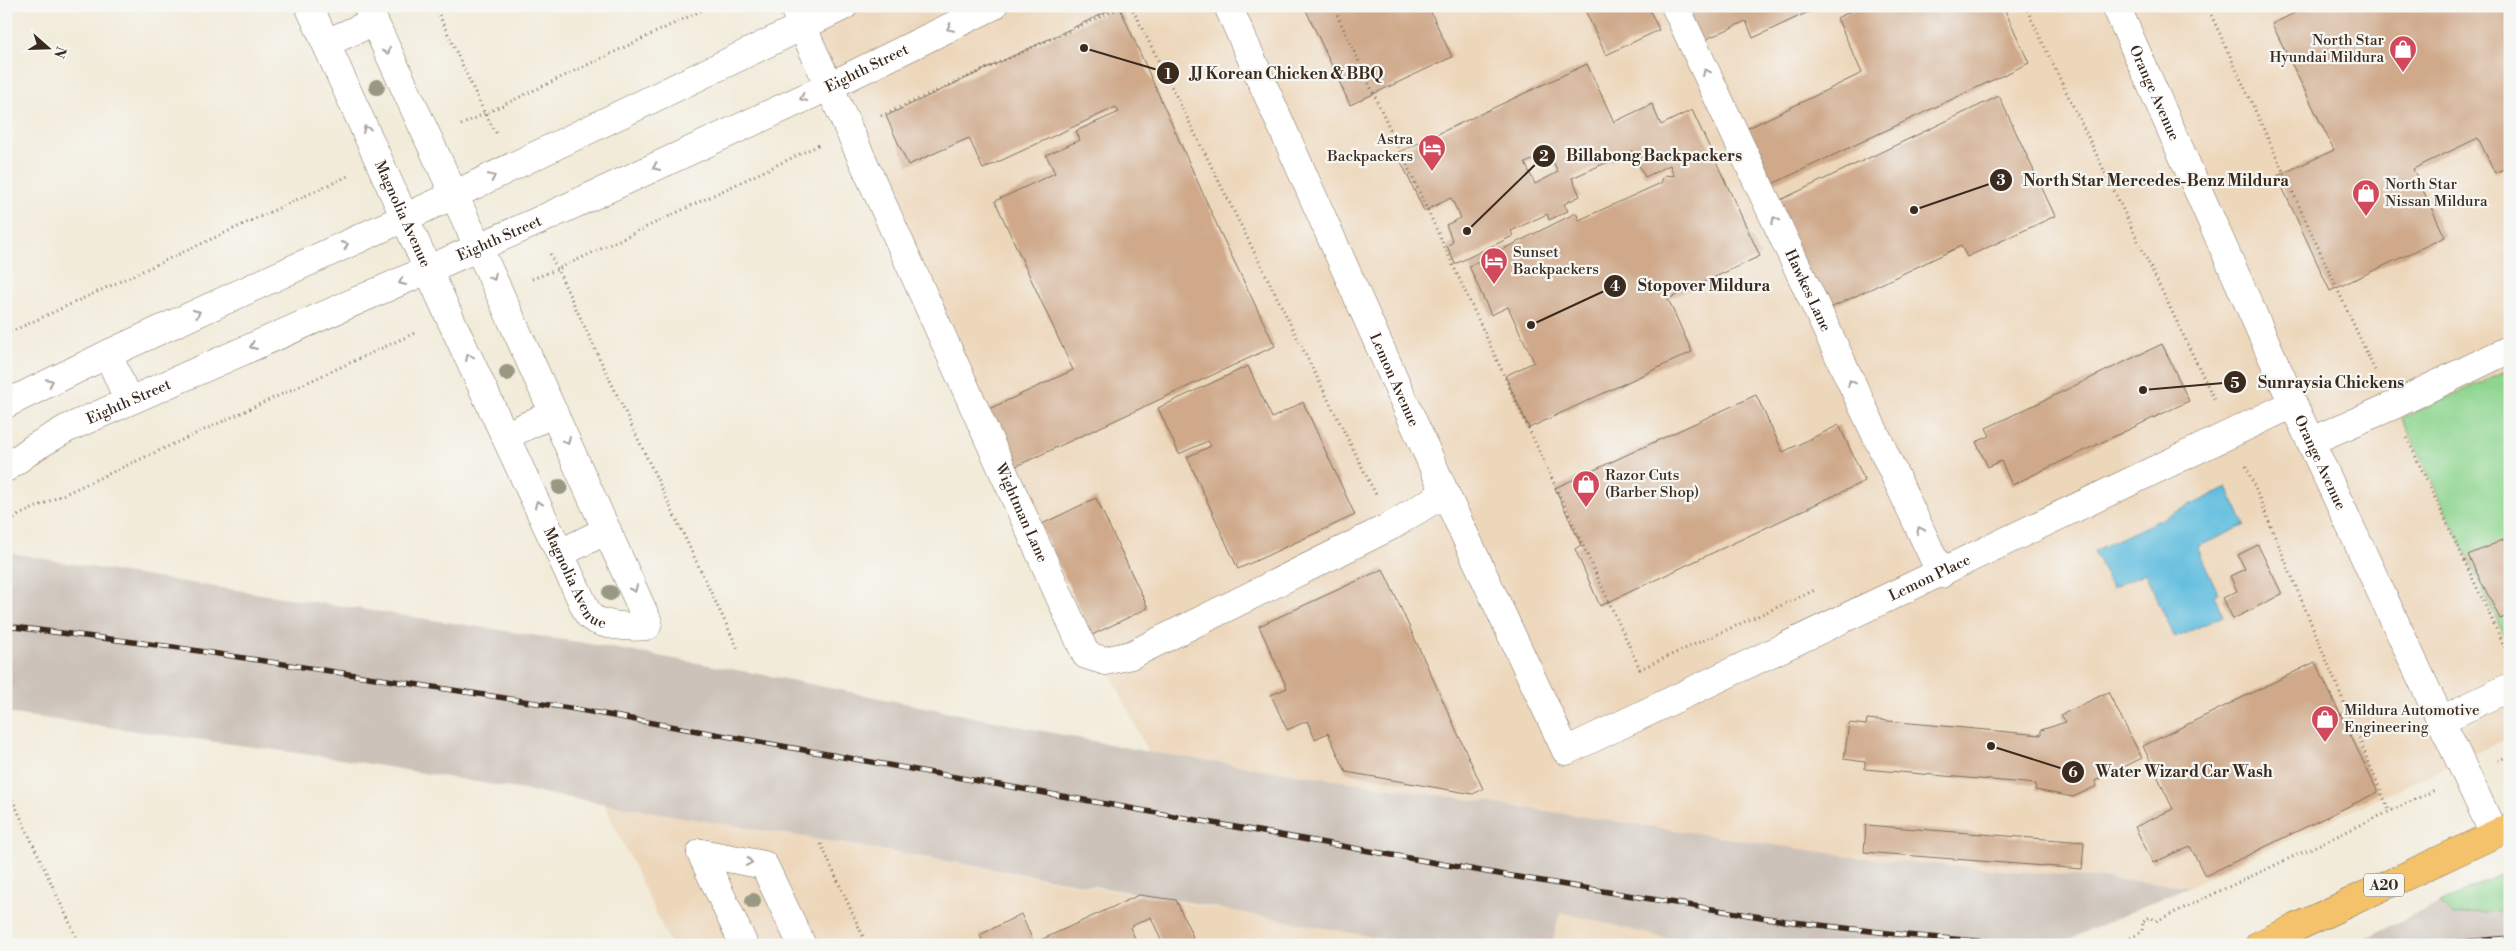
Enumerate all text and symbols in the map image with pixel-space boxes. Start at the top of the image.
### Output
north arrow [22,22,72,72]
one-way arrow [946,22,955,32]
place label: North Star Hyundai Mildura [2270,31,2385,67]
shop icon: North Star Hyundai Mildura [2388,34,2418,73]
street label: Eighth Street [822,40,912,97]
street label: Orange Avenue [2125,42,2184,144]
text: N [49,44,70,60]
one-way arrow [381,46,392,55]
callout: JJ Korean Chicken & BBQ [1155,58,1393,89]
text: JJ Korean Chicken & BBQ [1189,64,1383,84]
text: 1 [1164,65,1172,84]
one-way arrow [1702,68,1712,77]
one-way arrow [799,92,808,103]
one-way arrow [362,125,372,134]
place label: Astra Backpackers [1326,130,1413,166]
hotel icon: Astra Backpackers [1417,133,1447,172]
callout: Billabong Backpackers [1531,140,1752,171]
text: Billabong Backpackers [1566,146,1742,166]
text: 2 [1539,147,1549,166]
street label: Magnolia Avenue [370,157,435,271]
one-way arrow [652,160,661,171]
callout: North Star Mercedes-Benz Mildura [1988,164,2299,195]
text: 3 [1996,171,2006,190]
text: North Star Mercedes-Benz Mildura [2023,171,2289,191]
one-way arrow [487,172,496,183]
place label: North Star Nissan Mildura [2385,175,2488,211]
shop icon: North Star Nissan Mildura [2351,178,2381,217]
street label: Eighth Street [454,211,545,265]
one-way arrow [1771,216,1781,225]
one-way arrow [340,241,349,252]
place label: Sunset Backpackers [1512,243,1599,279]
hotel icon: Sunset Backpackers [1479,246,1509,285]
street label: Hawkes Lane [1780,246,1835,335]
callout: Stopover Mildura [1603,270,1780,301]
one-way arrow [486,272,497,281]
one-way arrow [398,275,407,286]
text: Stopover Mildura [1638,276,1771,296]
text: 4 [1610,277,1620,296]
one-way arrow [192,309,201,319]
street label: Lemon Avenue [1365,330,1423,430]
one-way arrow [249,340,258,351]
one-way arrow [465,353,475,362]
callout: Sunraysia Chickens [2223,367,2414,398]
text: Sunraysia Chickens [2258,373,2404,393]
text: 5 [2230,374,2240,393]
street label: Eighth Street [84,375,175,429]
one-way arrow [45,378,54,388]
one-way arrow [1847,379,1857,388]
street label: Orange Avenue [2290,412,2350,513]
one-way arrow [560,436,571,445]
street label: Wightman Lane [990,459,1052,566]
place label: Razor Cuts (Barber Shop) [1605,466,1699,502]
shop icon: Razor Cuts (Barber Shop) [1571,469,1601,508]
one-way arrow [534,500,545,509]
street label: Magnolia Avenue [539,524,609,633]
one-way arrow [1916,526,1926,535]
street label: Lemon Place [1886,550,1974,606]
one-way arrow [627,584,638,593]
place label: Mildura Automotive Engineering [2344,701,2480,737]
shop icon: Mildura Automotive Engineering [2310,704,2340,743]
callout: Water Wizard Car Wash [2061,756,2283,787]
text: Water Wizard Car Wash [2094,762,2273,782]
text: 6 [2068,763,2078,782]
one-way arrow [745,856,753,866]
road number: A20 [2364,874,2404,896]

